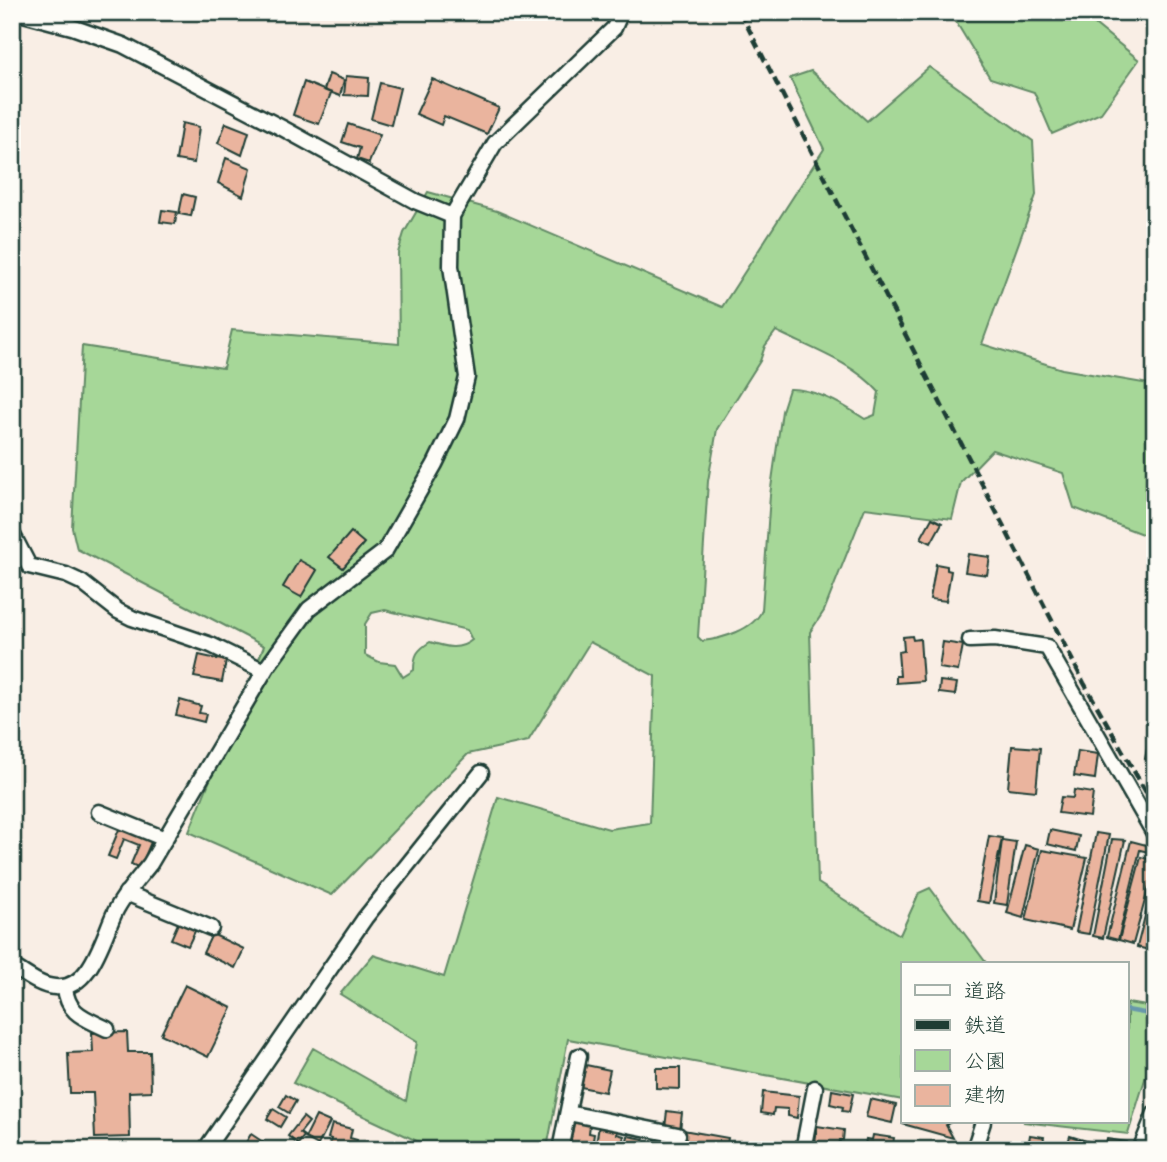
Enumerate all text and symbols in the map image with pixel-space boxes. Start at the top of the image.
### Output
legend [901,962,1128,1124]
text: 道路 [964,978,1006,1005]
text: 鉄道 [964,1012,1006,1039]
text: 公園 [964,1048,1006,1075]
text: 建物 [964,1082,1006,1109]

